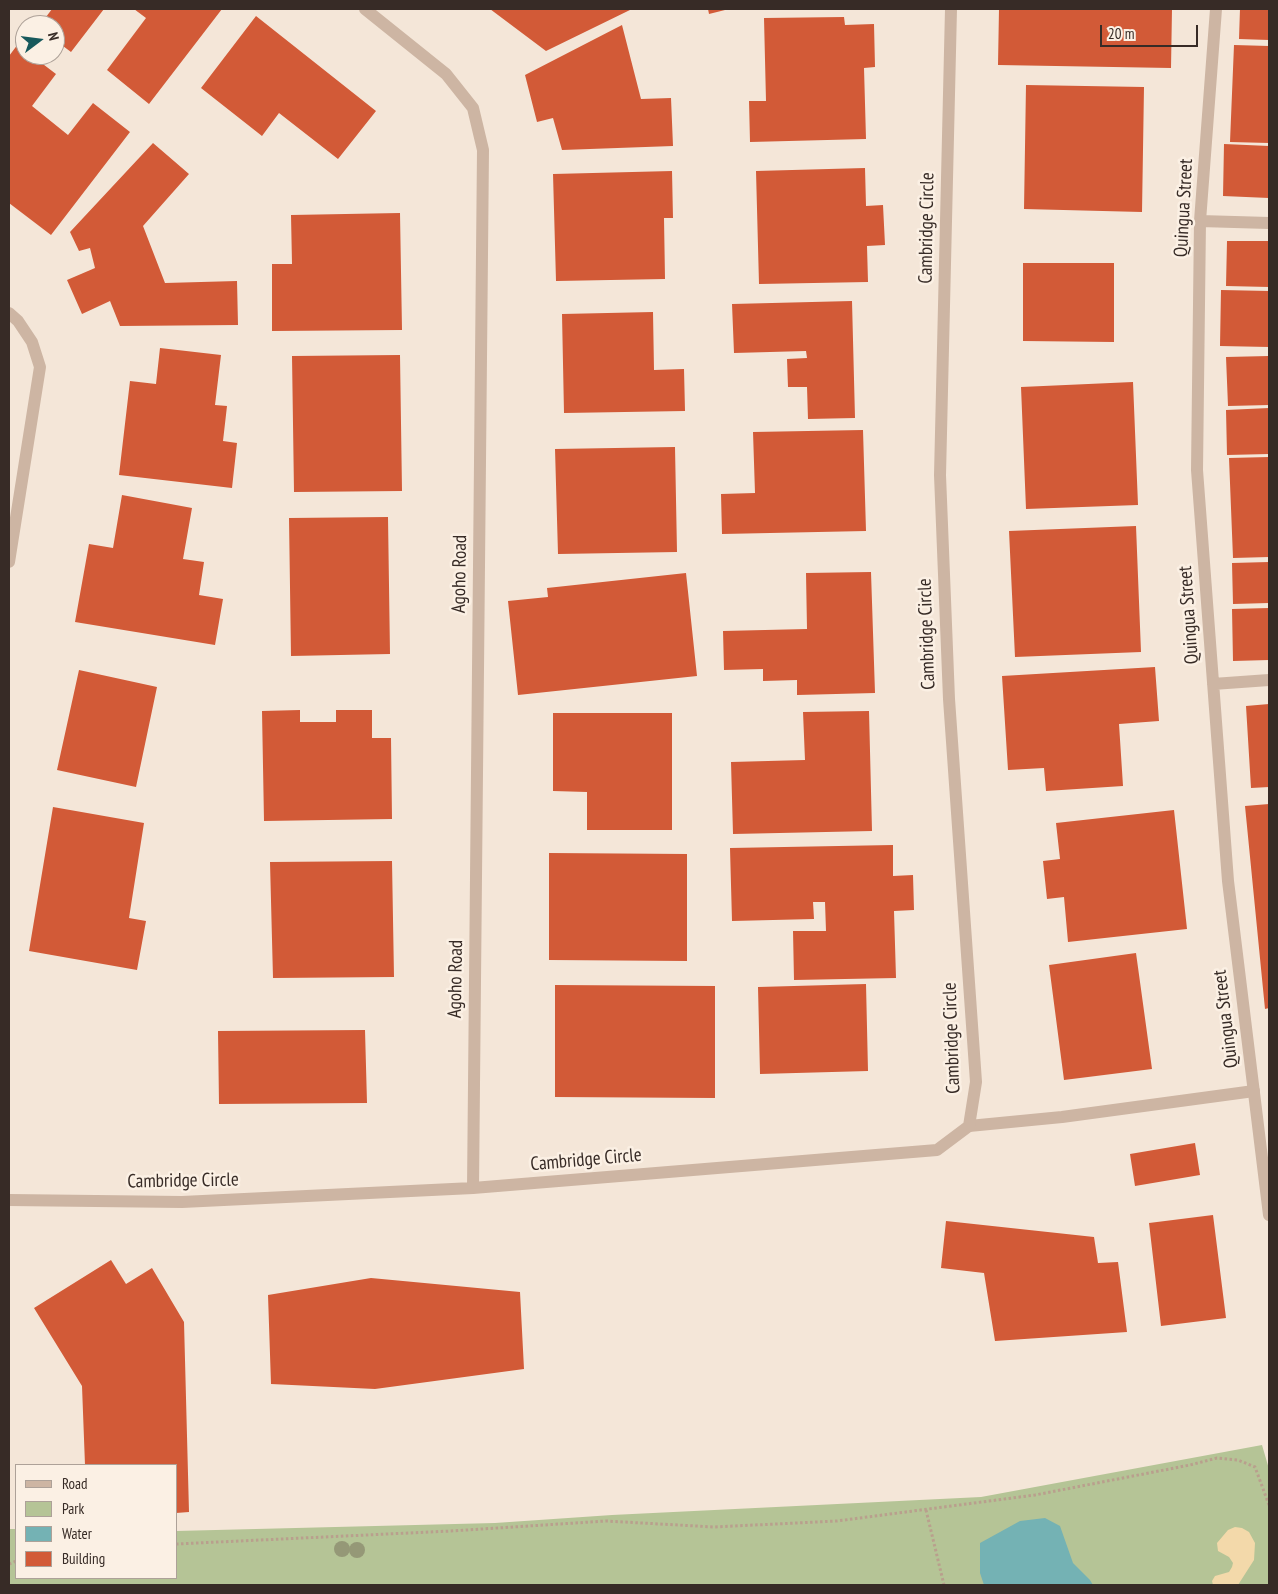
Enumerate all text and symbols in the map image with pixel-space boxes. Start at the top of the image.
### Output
north arrow [15,15,65,65]
scale bar [1103,15,1200,47]
text: 20 m [1108,24,1134,43]
text: N [44,30,63,42]
street label: Quingua Street [1170,158,1198,258]
street label: Cambridge Circle [915,172,939,284]
street label: Agoho Road [448,535,472,613]
street label: Quingua Street [1174,565,1204,665]
street label: Cambridge Circle [914,578,940,690]
street label: Agoho Road [444,940,468,1018]
street label: Quingua Street [1209,969,1243,1069]
street label: Cambridge Circle [939,982,965,1094]
street label: Cambridge Circle [530,1144,642,1176]
street label: Cambridge Circle [127,1169,239,1193]
legend [15,1464,178,1579]
text: Road [62,1474,88,1493]
text: Park [62,1499,84,1518]
text: Water [62,1524,92,1543]
text: Building [62,1549,105,1568]

